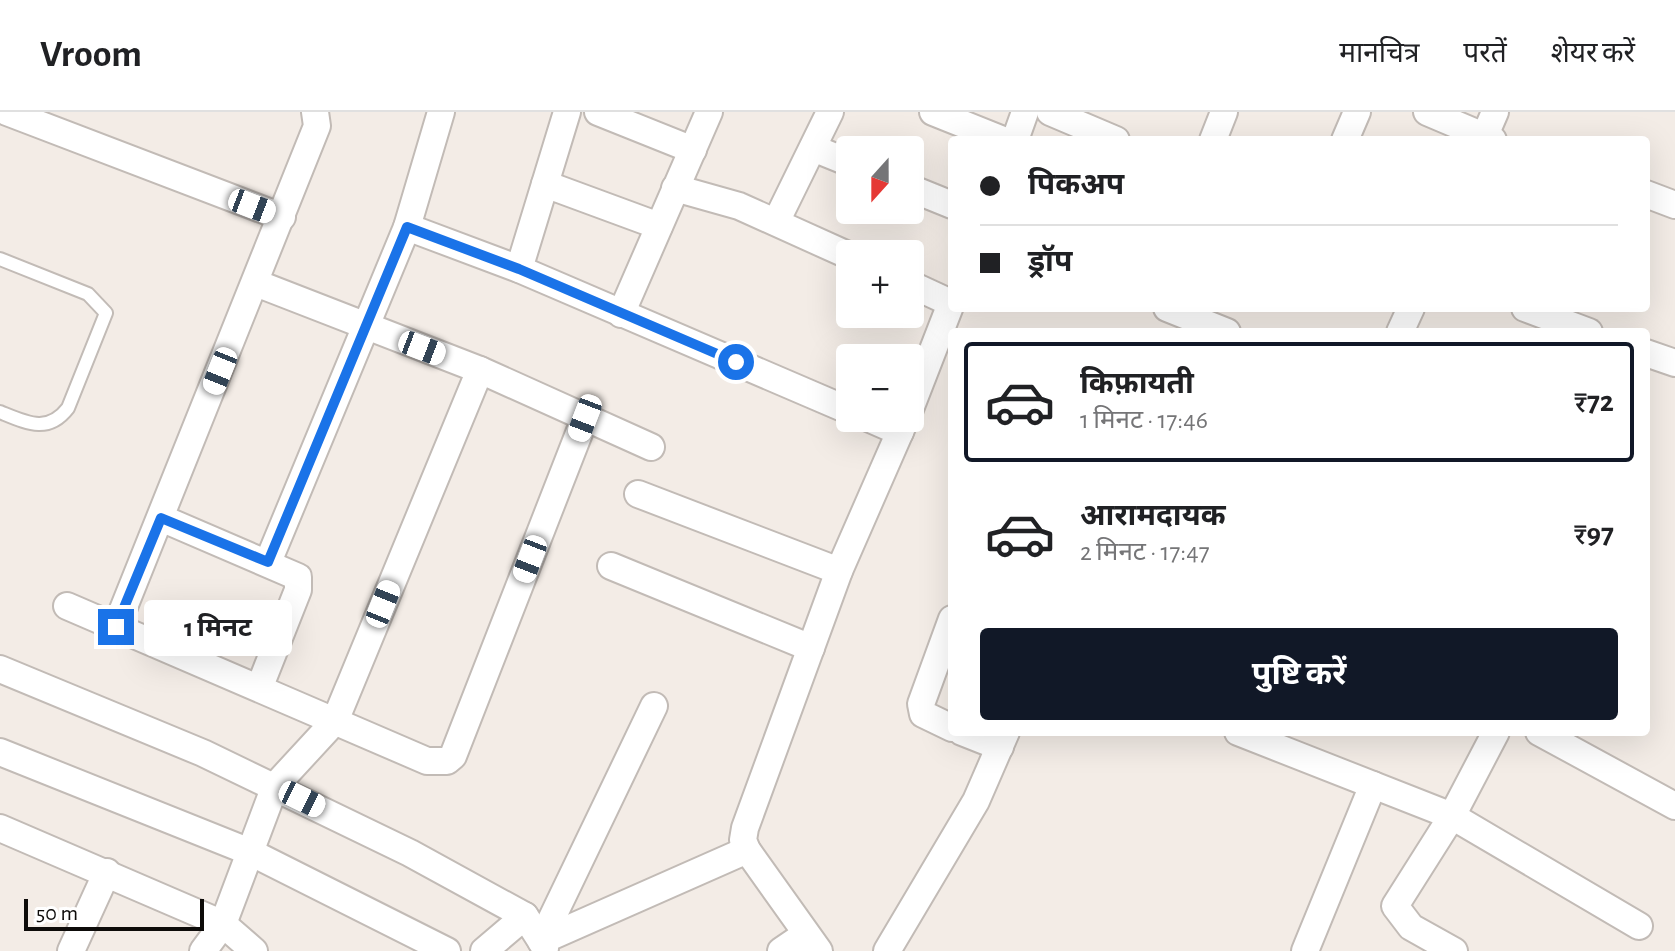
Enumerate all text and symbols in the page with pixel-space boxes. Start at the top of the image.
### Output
text: Vroom [40,36,142,74]
text: मानचित्र [1339,40,1419,68]
text: परतें [1463,40,1507,68]
text: शेयर करें [1551,40,1635,68]
north arrow [836,136,924,224]
map controls [836,136,924,432]
text: पिकअप [1028,170,1124,200]
car [225,186,279,226]
button: + [836,240,924,328]
text: ड्रॉप [1028,247,1072,277]
car [395,328,449,368]
car [200,344,240,398]
route start [718,344,754,380]
button: − [836,344,924,432]
icon: car [984,366,1056,438]
text: किफ़ायती [1080,369,1194,399]
text: ₹72 [1574,387,1614,417]
car [565,391,605,445]
text: 1 मिनट · 17:46 [1080,407,1208,433]
icon: car [984,498,1056,570]
text: आरामदायक [1080,501,1226,531]
text: ₹97 [1574,519,1614,549]
car [510,532,550,586]
text: 2 मिनट · 17:47 [1080,539,1210,565]
car [363,577,403,631]
callout: 1 मिनट [144,599,292,655]
route end [98,609,134,645]
text: 1 मिनट [184,615,252,641]
button: पुष्टि करें [980,628,1618,720]
car [275,778,329,820]
scale bar [24,895,204,931]
text: 50 m [36,902,78,924]

